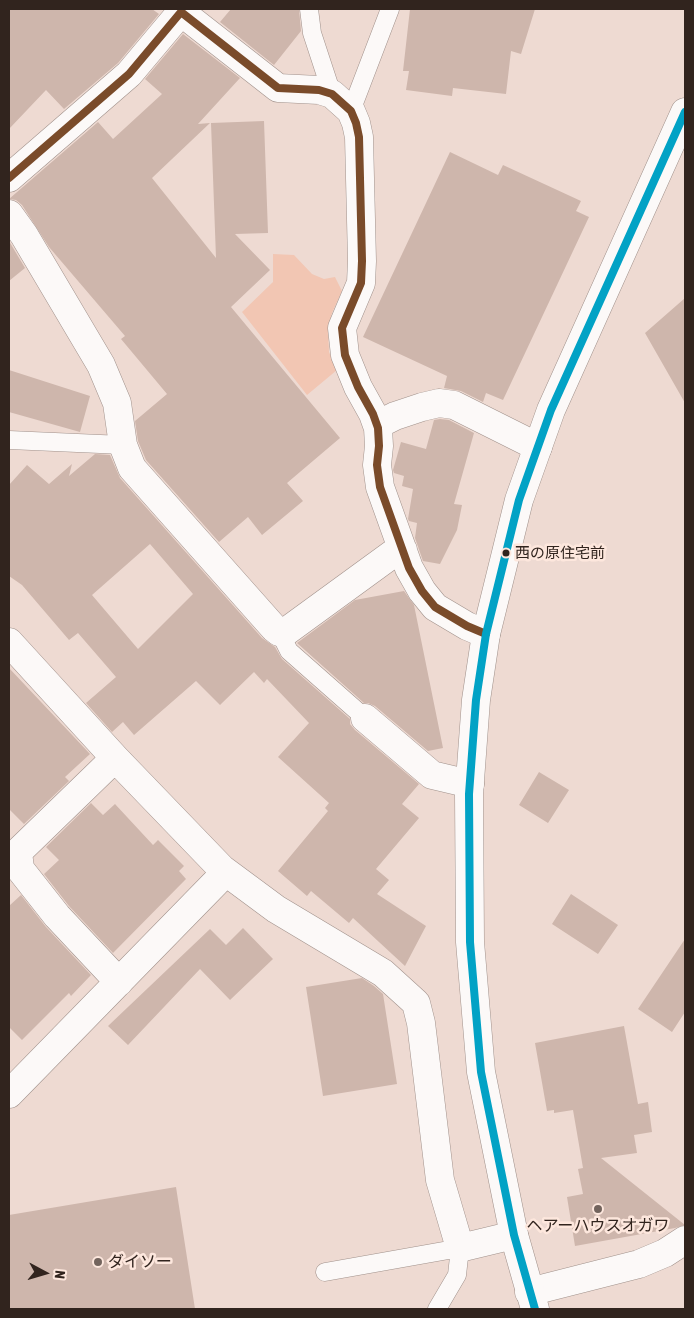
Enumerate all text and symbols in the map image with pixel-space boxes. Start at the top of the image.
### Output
place label: 西の原住宅前 [515,544,605,562]
marker: 西の原住宅前 [501,548,511,558]
marker: ヘアーハウスオガワ [592,1203,604,1215]
place label: ヘアーハウスオガワ [526,1216,670,1236]
north arrow [20,1248,70,1298]
place label: ダイソー [108,1252,172,1272]
marker: ダイソー [92,1256,104,1268]
text: N [52,1270,68,1280]

